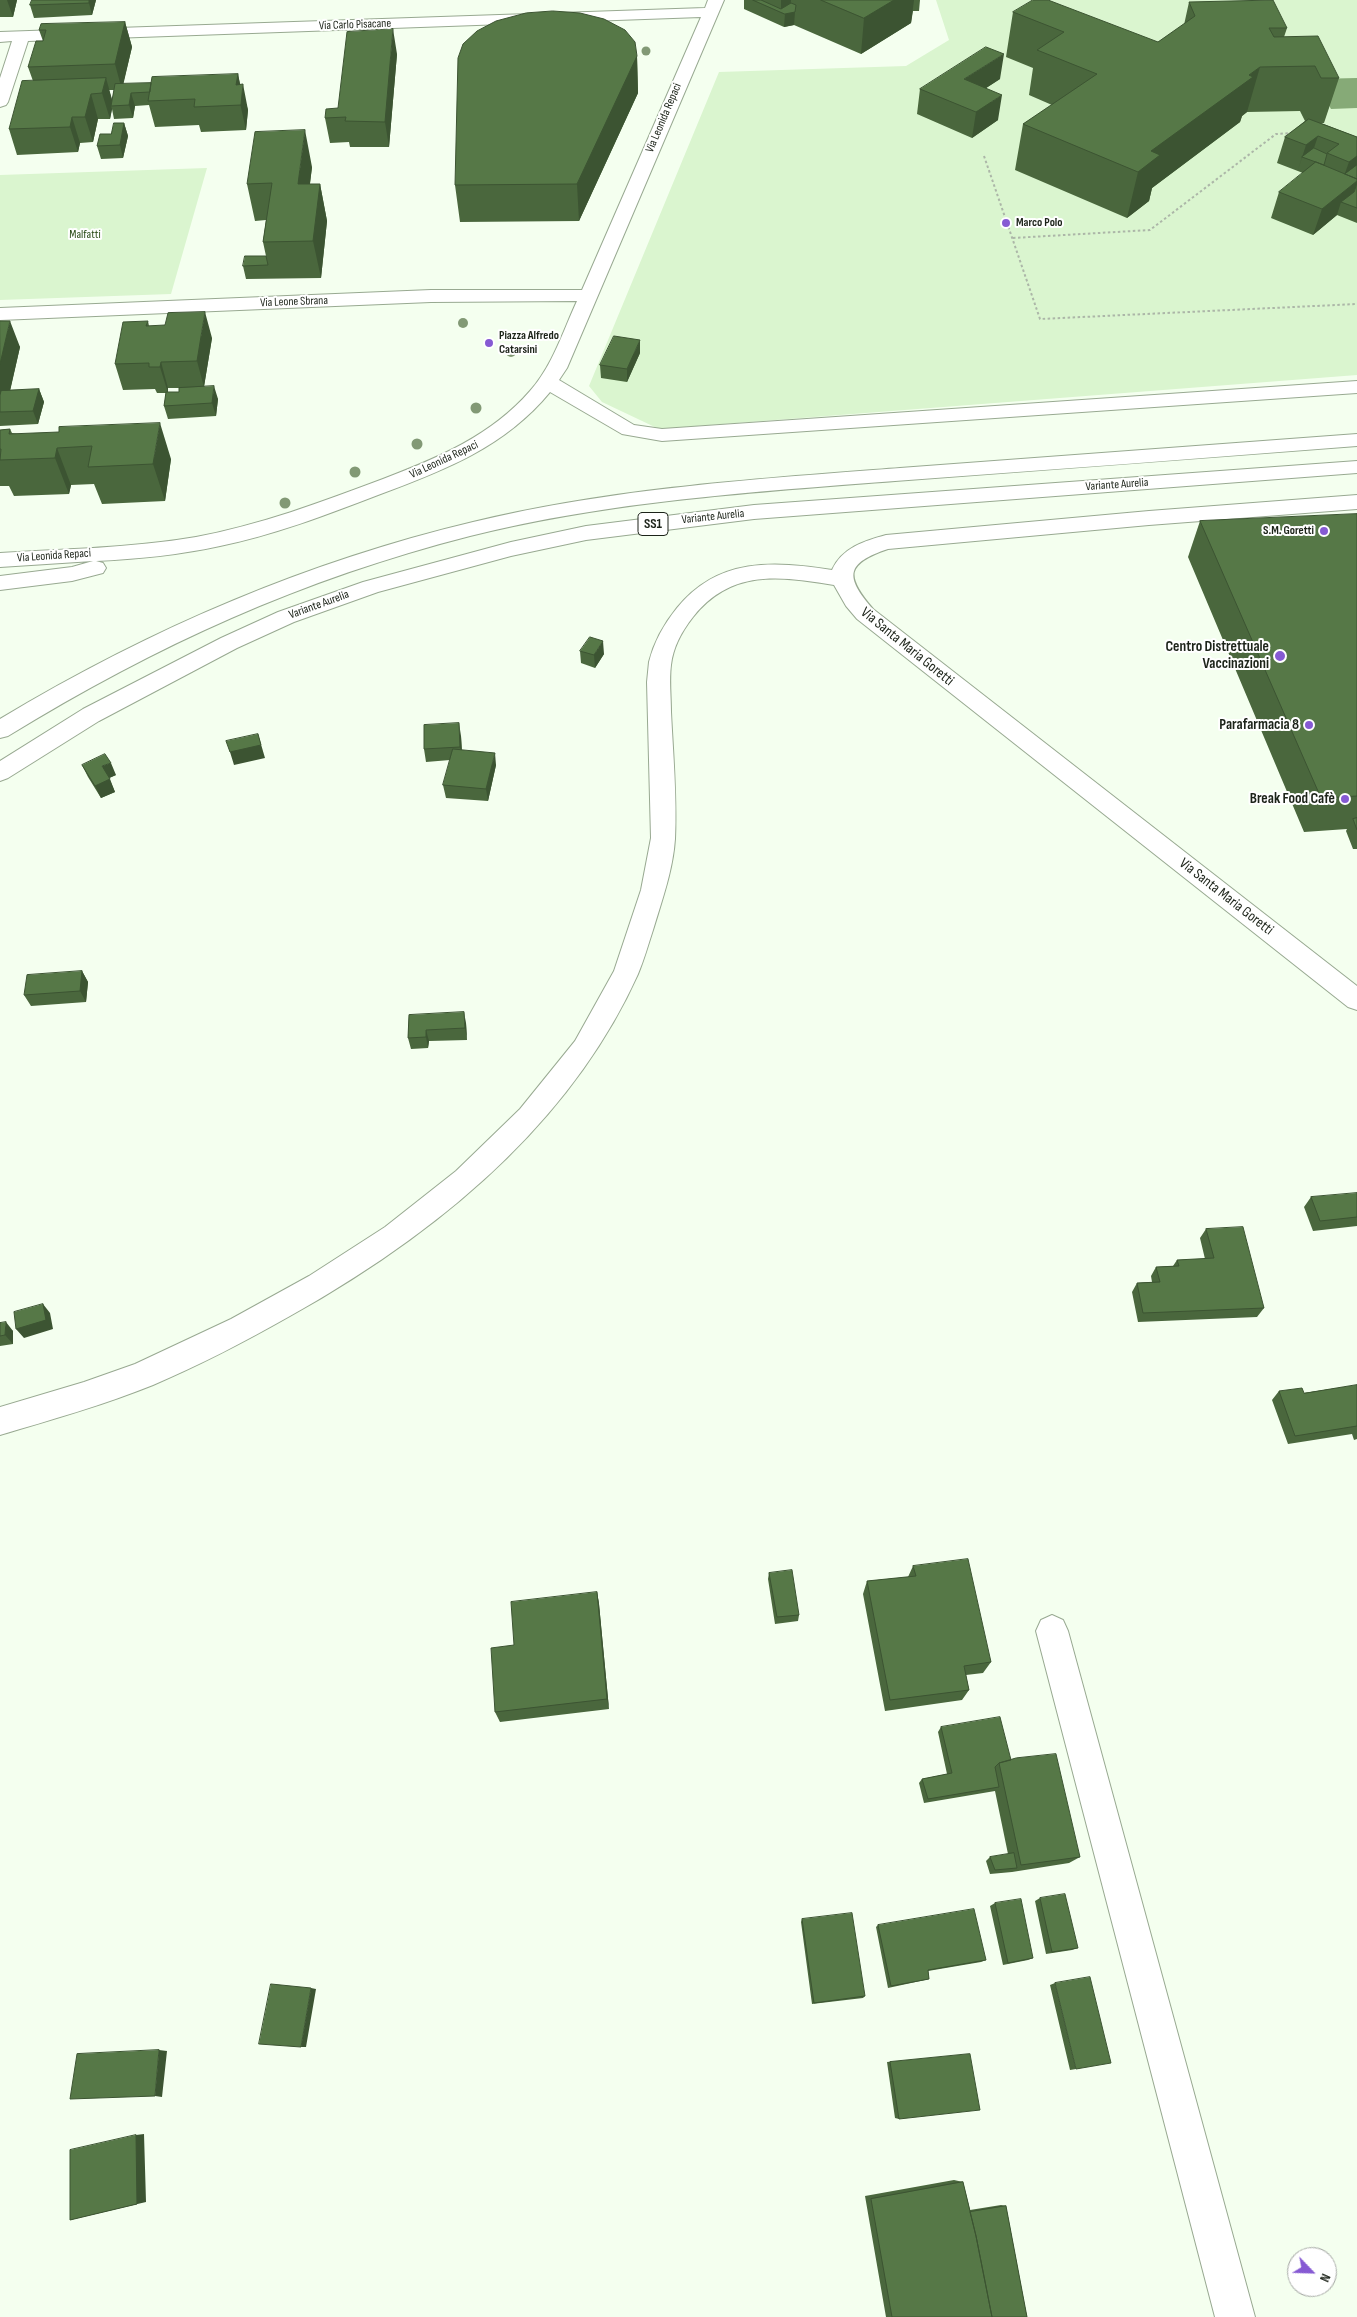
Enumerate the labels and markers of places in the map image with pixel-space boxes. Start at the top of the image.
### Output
place label: Marco Polo [1016,216,1063,230]
marker: Marco Polo [1000,217,1012,229]
place label: Piazza Alfredo Catarsini [499,329,559,357]
marker: Piazza Alfredo Catarsini [483,337,495,349]
place label: S.M. Goretti [1263,524,1314,538]
marker: S.M. Goretti [1318,525,1330,537]
place label: Centro Distrettuale Vaccinazioni [1166,638,1269,673]
marker: Centro Distrettuale Vaccinazioni [1273,649,1287,663]
place label: Parafarmacia 8 [1219,716,1299,734]
marker: Parafarmacia 8 [1303,719,1315,731]
place label: Break Food Cafè [1250,790,1335,808]
marker: Break Food Cafè [1339,793,1351,805]

